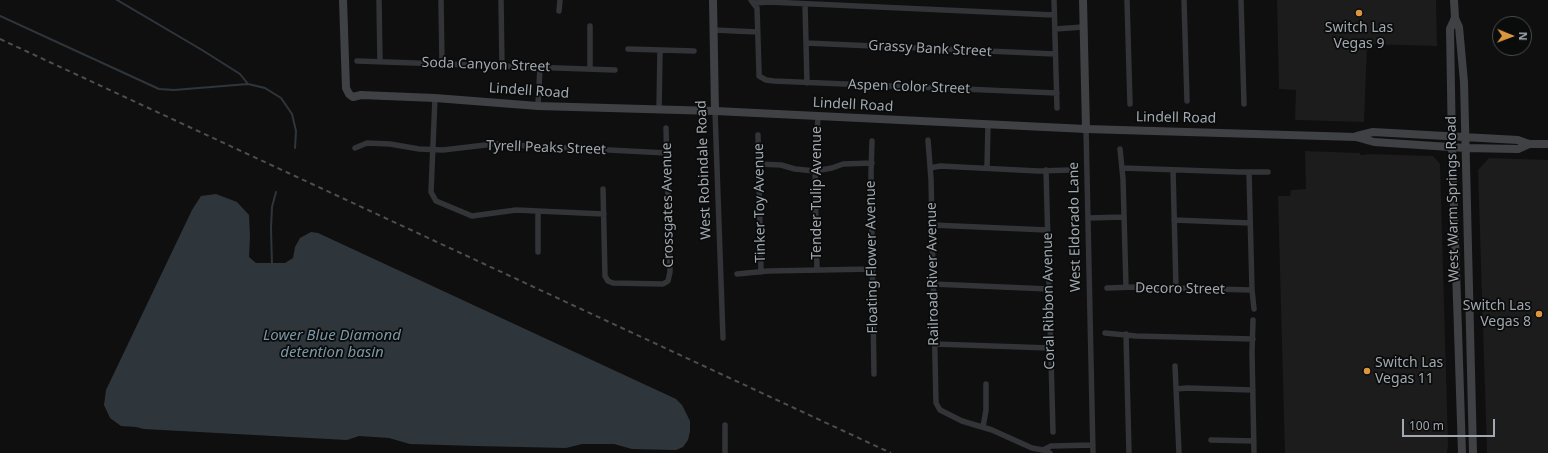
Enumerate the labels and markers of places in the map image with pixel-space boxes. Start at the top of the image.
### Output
marker: Switch Las Vegas 9 [1354,8,1364,18]
place label: Switch Las Vegas 9 [1325,20,1393,52]
place label: Switch Las Vegas 8 [1463,298,1531,330]
marker: Switch Las Vegas 8 [1534,309,1544,319]
place label: Switch Las Vegas 11 [1375,355,1443,388]
marker: Switch Las Vegas 11 [1362,366,1372,376]

